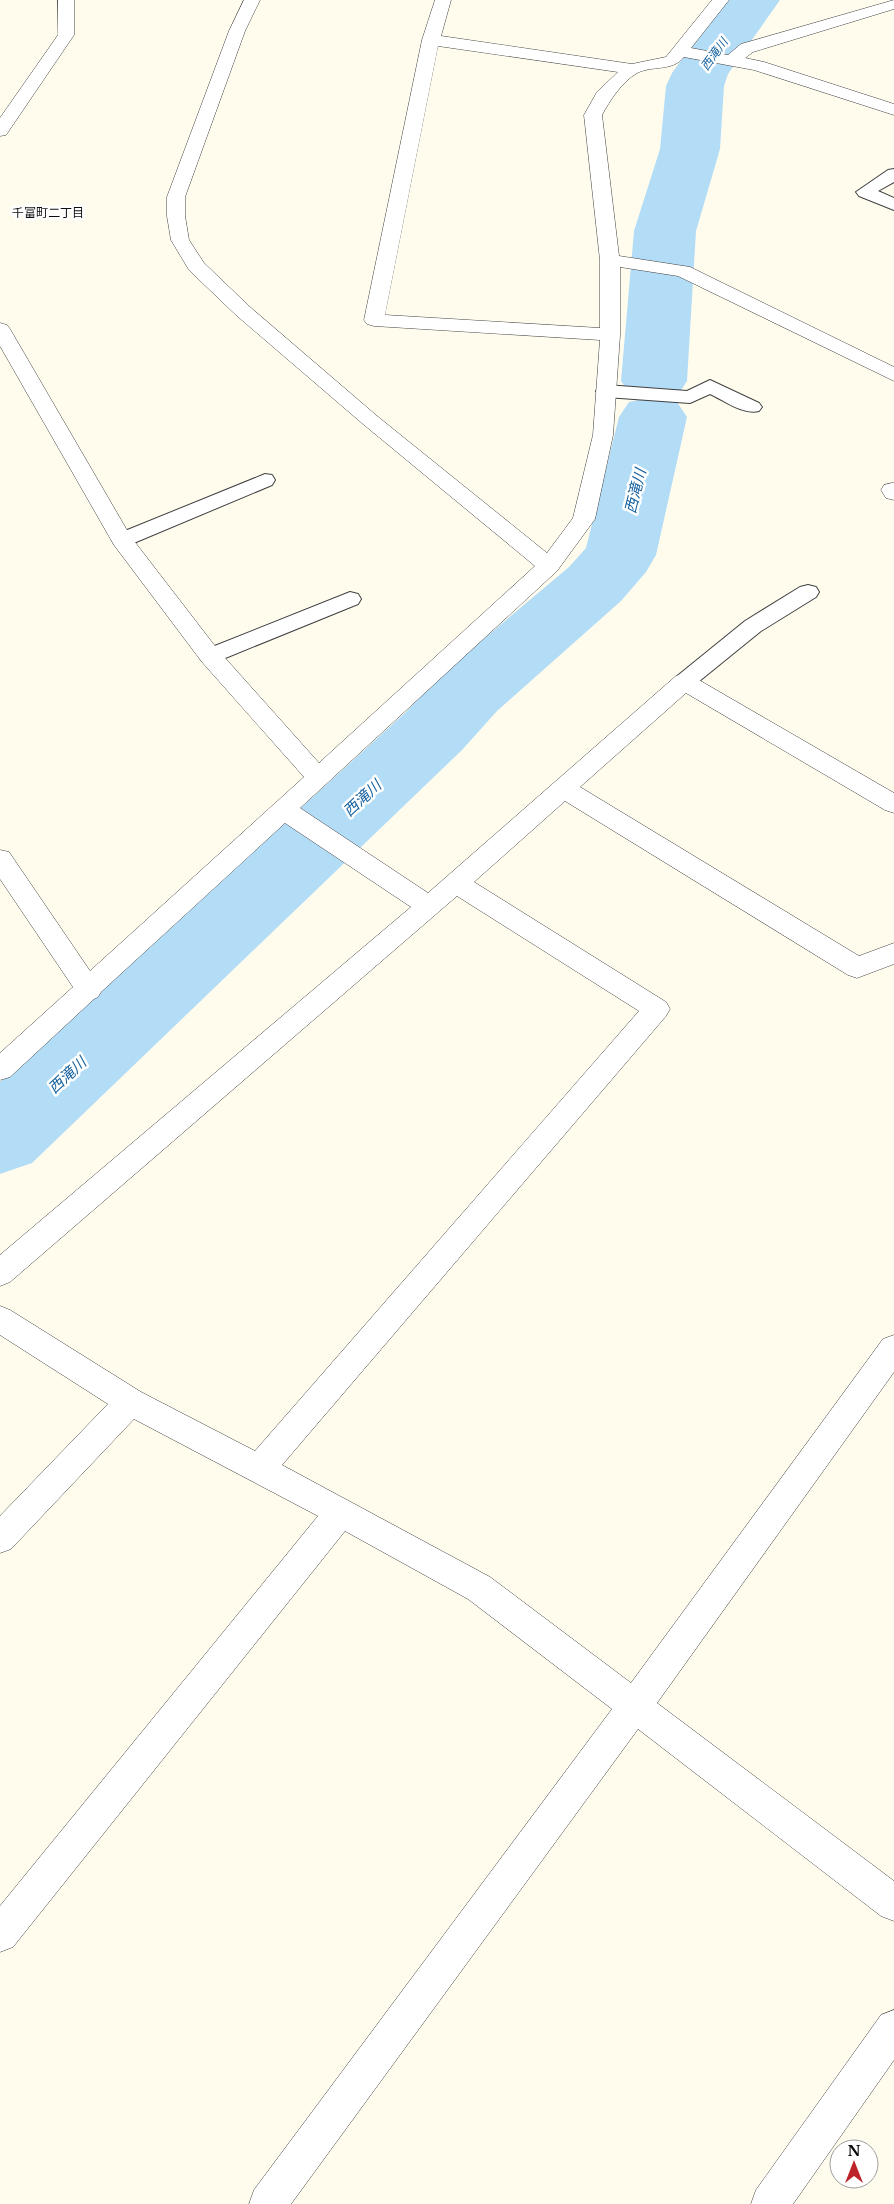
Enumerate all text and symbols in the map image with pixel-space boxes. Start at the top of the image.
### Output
water label: 西滝川 [697,33,732,73]
district label: 千富町二丁目 [12,205,84,220]
water label: 西滝川 [620,465,650,515]
water label: 西滝川 [339,774,386,820]
water label: 西滝川 [44,1051,91,1097]
north arrow [829,2139,879,2189]
text: N [847,2142,861,2160]

